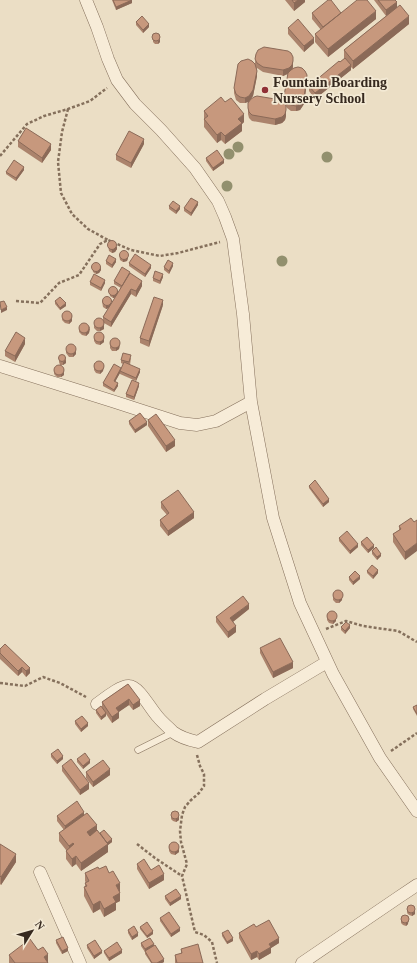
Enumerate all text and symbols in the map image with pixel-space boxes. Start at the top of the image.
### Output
place label: Fountain Boarding Nursery School [273,75,387,106]
marker: Fountain Boarding Nursery School [260,85,270,95]
north arrow [12,911,52,951]
text: N [33,918,47,932]

